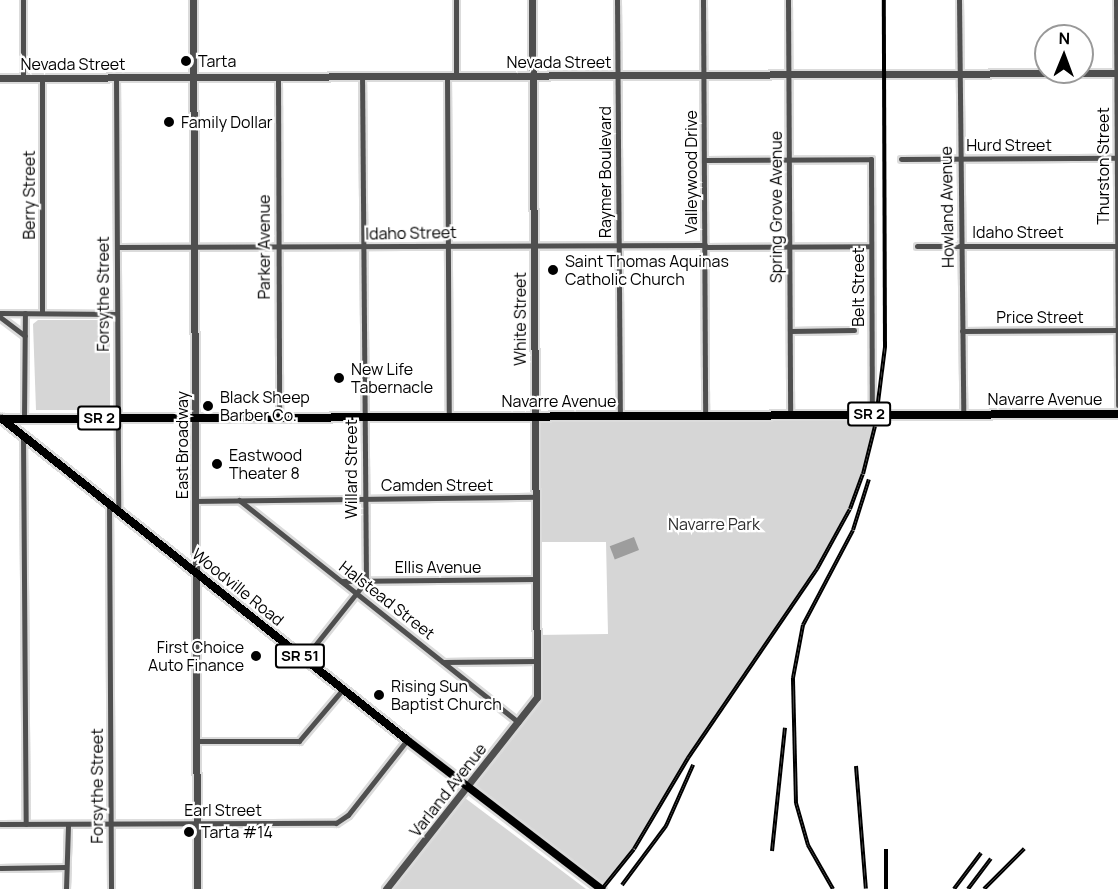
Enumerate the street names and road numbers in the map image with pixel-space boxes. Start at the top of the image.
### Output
street label: Nevada Street [506,52,612,72]
street label: Nevada Street [20,54,126,74]
street label: Raymer Boulevard [595,106,615,238]
street label: Thurston Street [1093,107,1113,225]
street label: Valleywood Drive [681,110,701,234]
street label: Spring Grove Avenue [766,131,786,283]
street label: Hurd Street [966,135,1052,155]
street label: Howland Avenue [936,146,958,268]
street label: Berry Street [19,150,39,240]
street label: Parker Avenue [254,195,274,299]
street label: Idaho Street [972,222,1064,242]
street label: Idaho Street [365,223,457,243]
street label: Forsythe Street [93,236,113,352]
street label: Belt Street [848,247,868,327]
street label: White Street [510,272,530,366]
street label: Price Street [996,307,1084,327]
street label: Navarre Avenue [988,389,1102,409]
street label: East Broadway [172,391,192,499]
street label: Navarre Avenue [502,391,616,411]
road number: SR 2 [846,402,892,426]
road number: SR 2 [76,406,122,430]
street label: Willard Street [341,419,361,519]
street label: Camden Street [381,475,493,495]
street label: Woodville Road [188,544,288,630]
street label: Halstead Street [335,557,439,643]
street label: Ellis Avenue [395,557,481,577]
road number: SR 51 [274,644,326,668]
street label: Forsythe Street [87,728,107,844]
street label: Varland Avenue [406,740,490,840]
street label: Earl Street [184,800,262,820]

